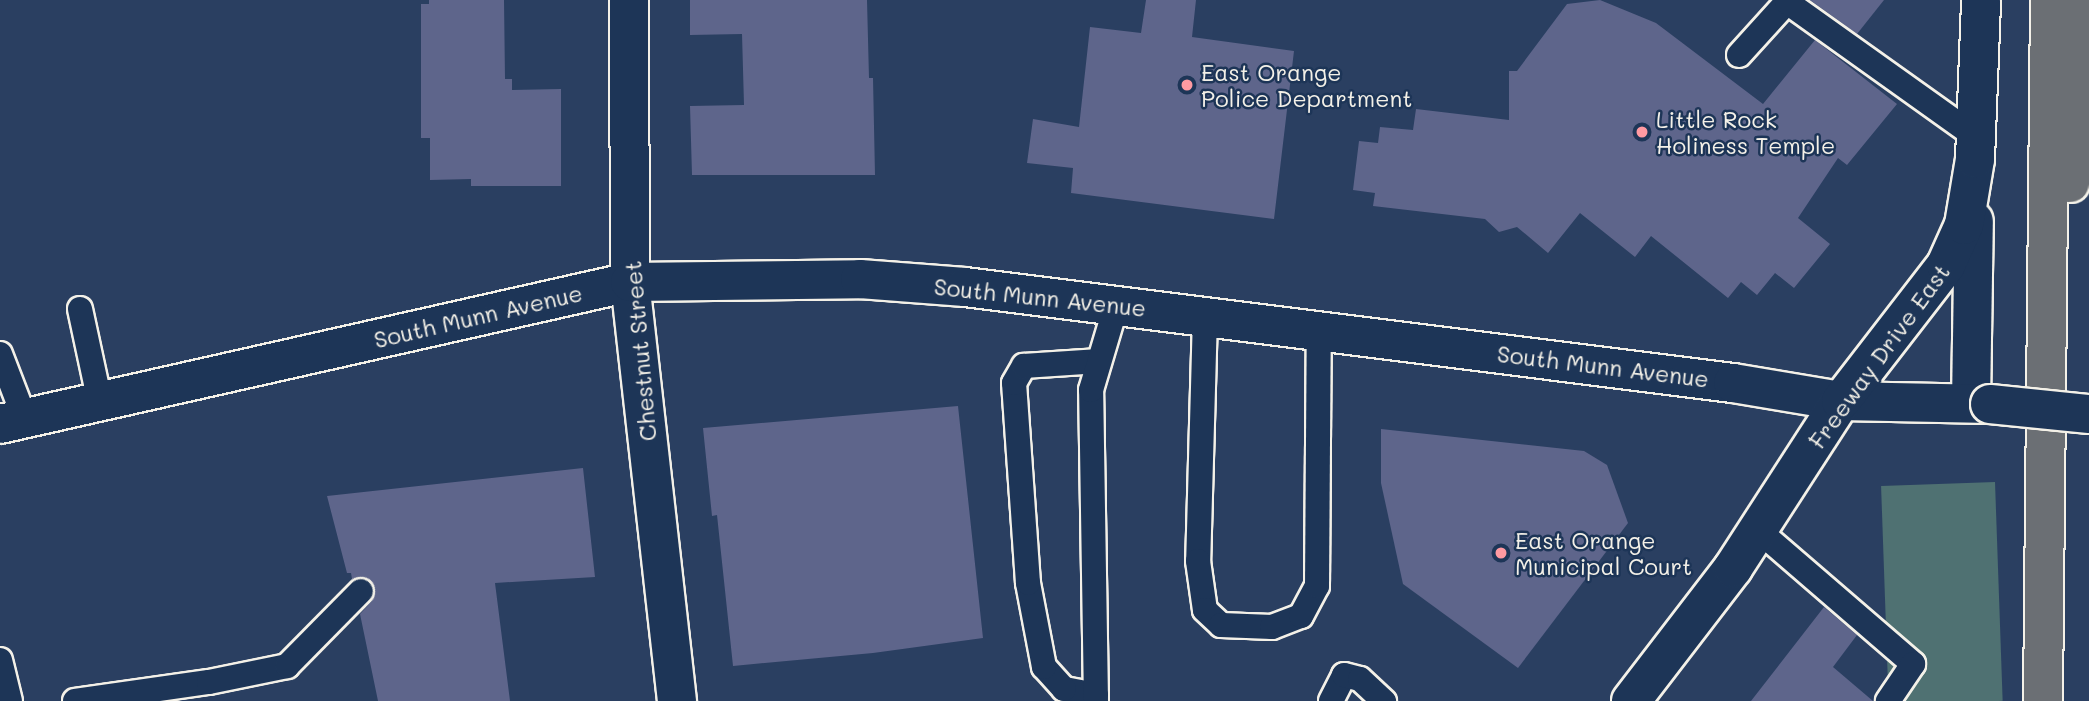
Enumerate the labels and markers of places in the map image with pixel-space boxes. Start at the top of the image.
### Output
place label: East Orange Police Department [1201,58,1412,112]
marker: East Orange Police Department [1179,77,1195,93]
place label: Little Rock Holiness Temple [1656,105,1835,159]
marker: Little Rock Holiness Temple [1634,124,1650,140]
place label: East Orange Municipal Court [1515,526,1692,580]
marker: East Orange Municipal Court [1493,545,1509,561]

